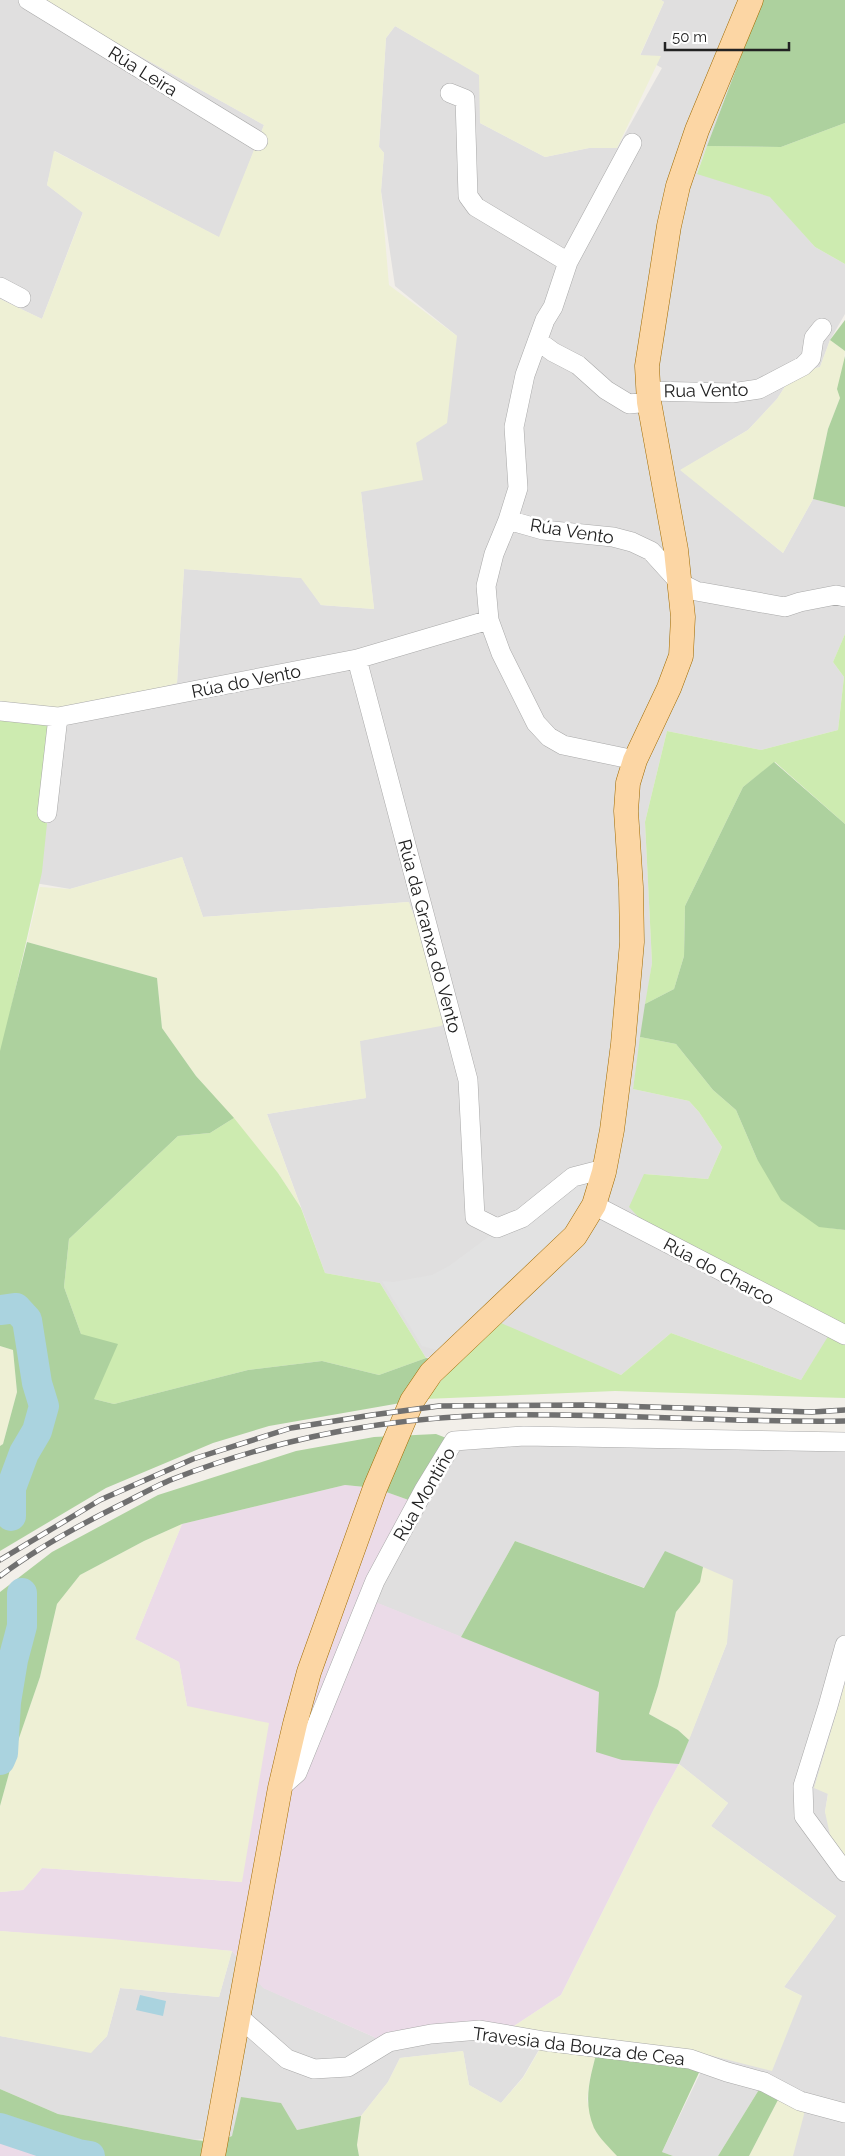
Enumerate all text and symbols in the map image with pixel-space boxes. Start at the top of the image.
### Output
scale bar [665,20,789,52]
text: 50 m [672,28,707,46]
street label: Rúa Leira [105,42,181,100]
street label: Rua Vento [663,379,749,401]
street label: Rúa Vento [529,514,616,548]
street label: Rúa do Vento [189,660,303,702]
street label: Rúa da Granxa do Vento [394,837,466,1035]
street label: Rúa do Charco [660,1233,778,1309]
street label: Rúa Montiño [389,1443,459,1545]
street label: Travesia da Bouza de Cea [472,2023,686,2069]

